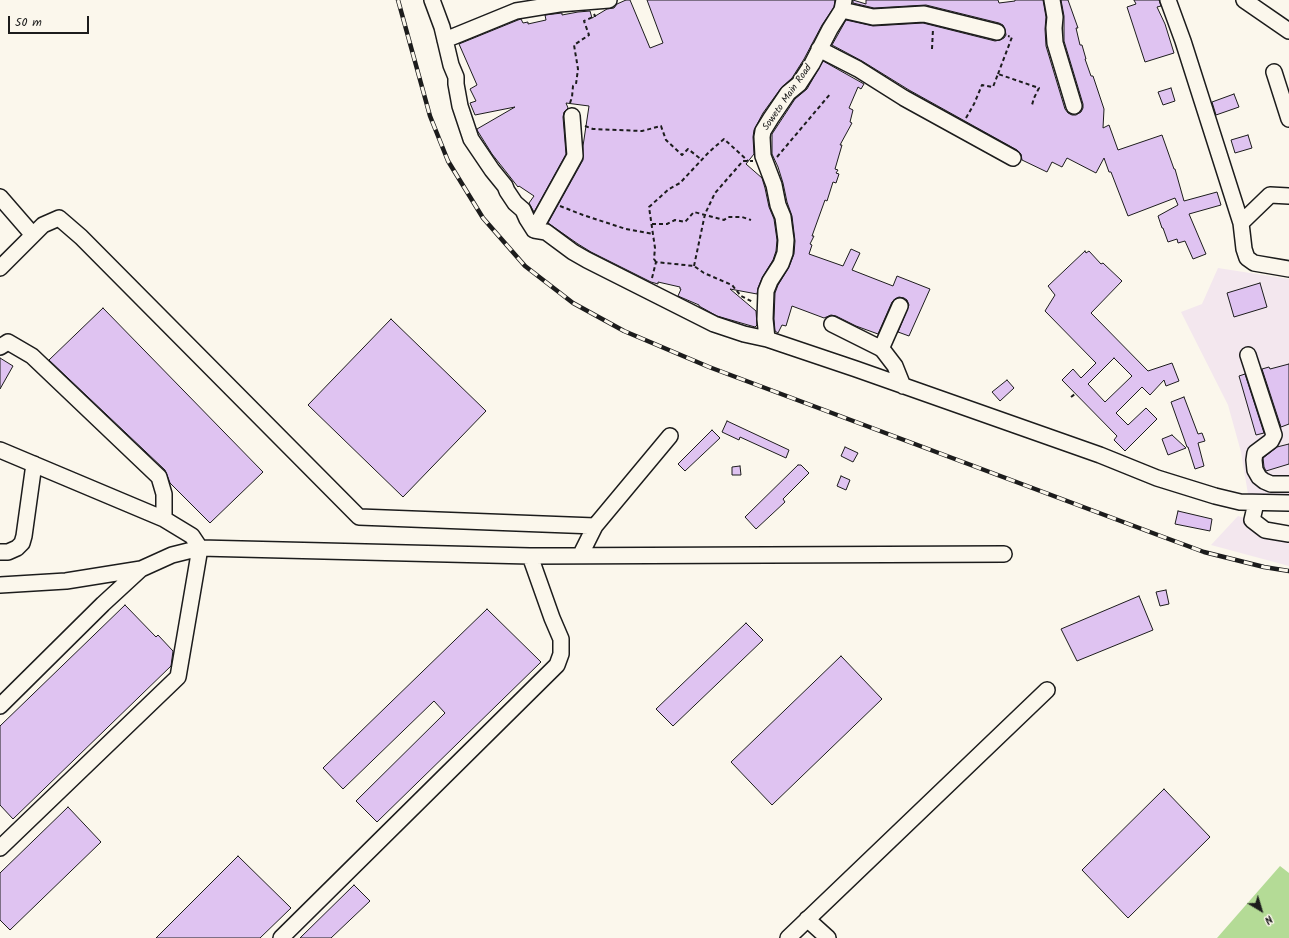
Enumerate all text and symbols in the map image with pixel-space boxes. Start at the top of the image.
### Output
scale bar [10,8,91,34]
text: 50 m [15,13,42,32]
street label: Soweto Main Road [761,63,815,133]
north arrow [1241,890,1281,930]
text: N [1260,910,1277,929]

